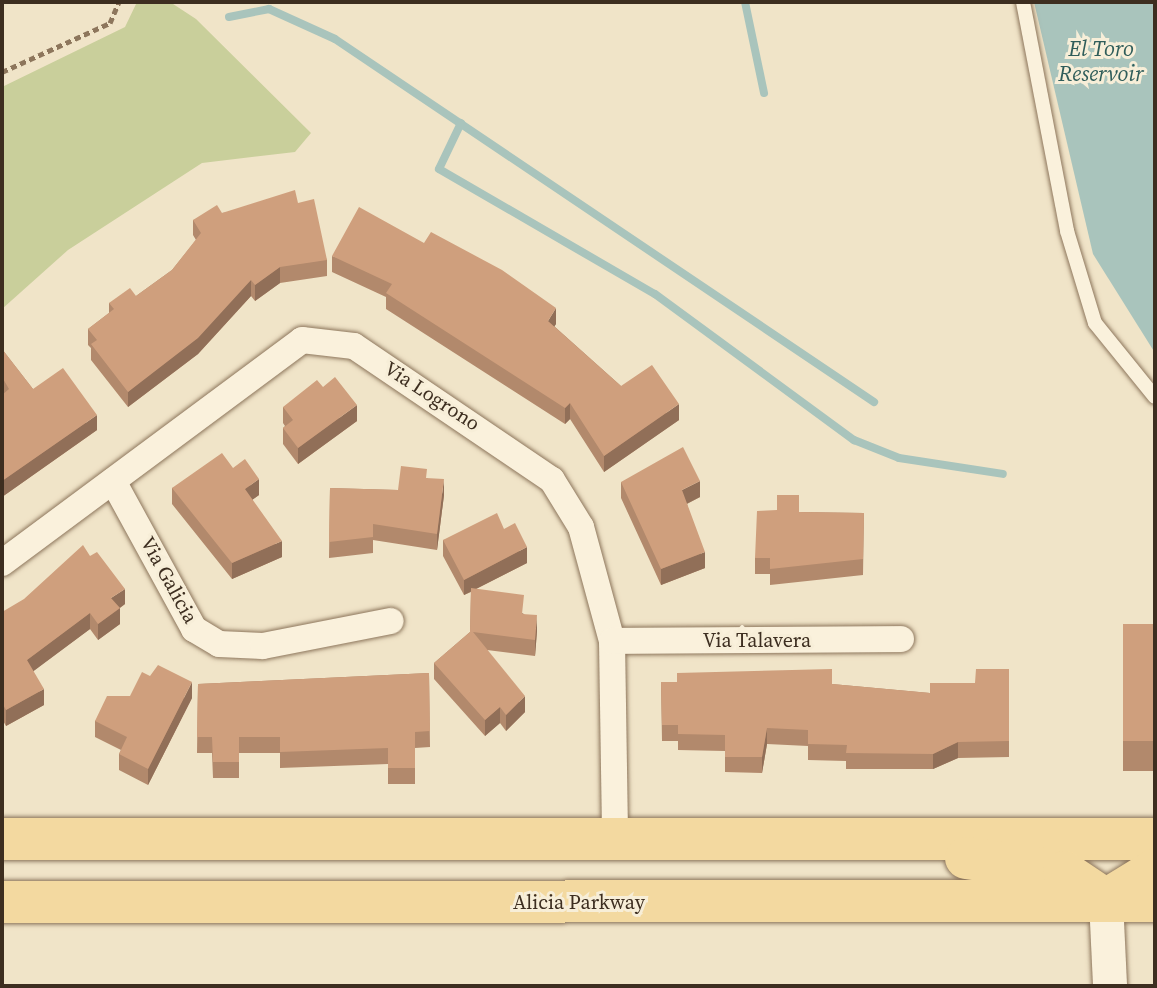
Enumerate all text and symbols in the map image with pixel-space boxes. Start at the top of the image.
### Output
water label: El Toro Reservoir [1058,35,1144,86]
street label: Via Logrono [380,356,484,436]
street label: Via Galicia [135,532,203,628]
street label: Via Talavera [703,628,811,652]
street label: Alicia Parkway [513,890,645,914]

